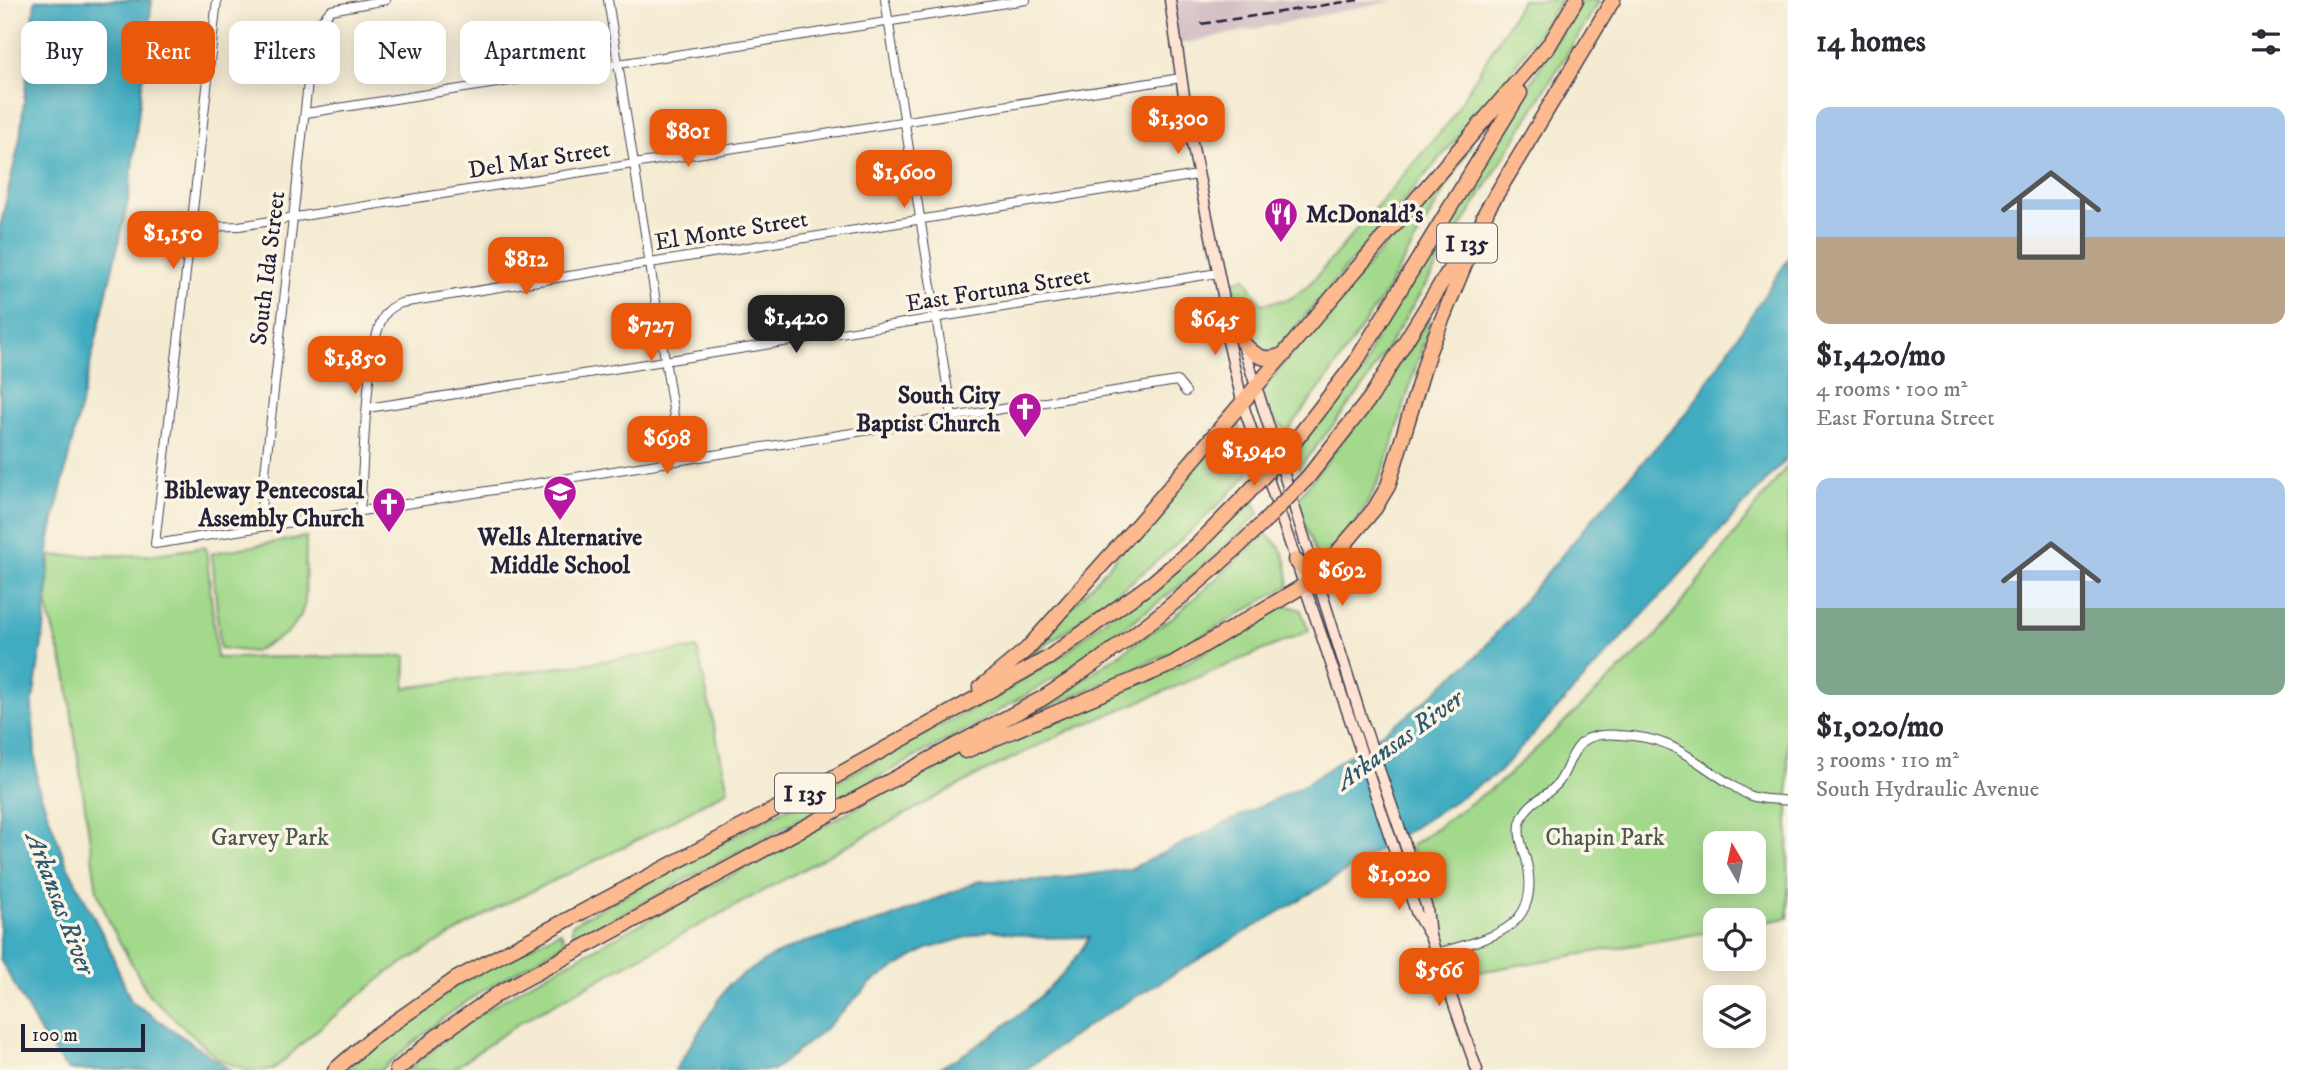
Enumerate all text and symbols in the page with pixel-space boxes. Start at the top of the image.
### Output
chip: Buy [21,21,107,84]
chip: Rent [121,21,215,84]
chip: Filters [229,21,340,84]
chip: New [354,21,446,84]
chip: Apartment [460,21,610,84]
icon: filters [2247,23,2285,61]
text: 14 homes [1816,24,1926,61]
pin: $1,300 [1121,96,1235,156]
text: $1,300 [1148,104,1208,133]
pin: $801 [647,110,729,169]
text: $801 [666,117,710,146]
street label: Del Mar Street [466,134,612,186]
pin: $1,600 [847,150,961,210]
icon: home [1988,152,2114,278]
text: $1,600 [872,158,936,187]
street label: South Ida Street [244,189,292,347]
restaurant icon: McDonald's [1262,195,1300,244]
place label: McDonald's [1306,200,1423,230]
street label: El Monte Street [652,204,810,258]
pin: $1,150 [116,212,230,271]
text: $1,150 [143,219,203,248]
road number: I 135 [1437,224,1497,262]
pin: $812 [485,238,567,297]
text: $812 [504,245,548,274]
street label: East Fortuna Street [904,261,1093,319]
pin: $1,420 [739,296,853,355]
pin: $645 [1174,298,1256,357]
text: $1,420 [764,303,828,332]
pin: $727 [610,304,692,363]
text: $645 [1190,305,1240,334]
text: $727 [627,311,675,340]
pin: $1,850 [298,336,412,396]
text: $1,420/mo [1816,338,1945,375]
text: $1,850 [324,344,386,373]
text: 4 rooms · 100 m² [1816,375,1968,404]
place label: South City Baptist Church [856,381,1001,439]
church icon: South City Baptist Church [1006,390,1044,439]
text: East Fortuna Street [1816,404,1995,433]
pin: $698 [626,416,708,476]
text: $698 [643,424,691,453]
pin: $1,940 [1197,428,1311,488]
text: $1,940 [1222,436,1286,465]
school or university icon: Wells Alternative Middle School [541,473,579,522]
place label: Bibleway Pentecostal Assembly Church [164,476,365,534]
church icon: Bibleway Pentecostal Assembly Church [370,485,408,534]
place label: Wells Alternative Middle School [477,523,642,581]
icon: home [1988,523,2114,649]
pin: $692 [1301,548,1383,608]
text: $692 [1318,556,1366,585]
water label: Arkansas River [1327,682,1472,799]
text: $1,020/mo [1816,709,1944,746]
text: 3 rooms · 110 m² [1816,746,1959,775]
road number: I 135 [775,774,835,813]
text: South Hydraulic Avenue [1816,775,2039,804]
park label: Garvey Park [211,823,329,853]
park label: Chapin Park [1545,823,1665,853]
water label: Arkansas River [16,825,102,981]
north arrow [1703,831,1766,894]
map controls [1703,831,1766,1048]
pin: $1,020 [1342,852,1456,912]
text: $1,020 [1367,860,1431,889]
button: locate [1703,908,1766,971]
pin: $566 [1398,948,1480,1008]
text: $566 [1415,956,1463,985]
button: layers [1703,985,1766,1048]
scale bar [21,1021,145,1053]
text: 100 m [32,1024,78,1047]

